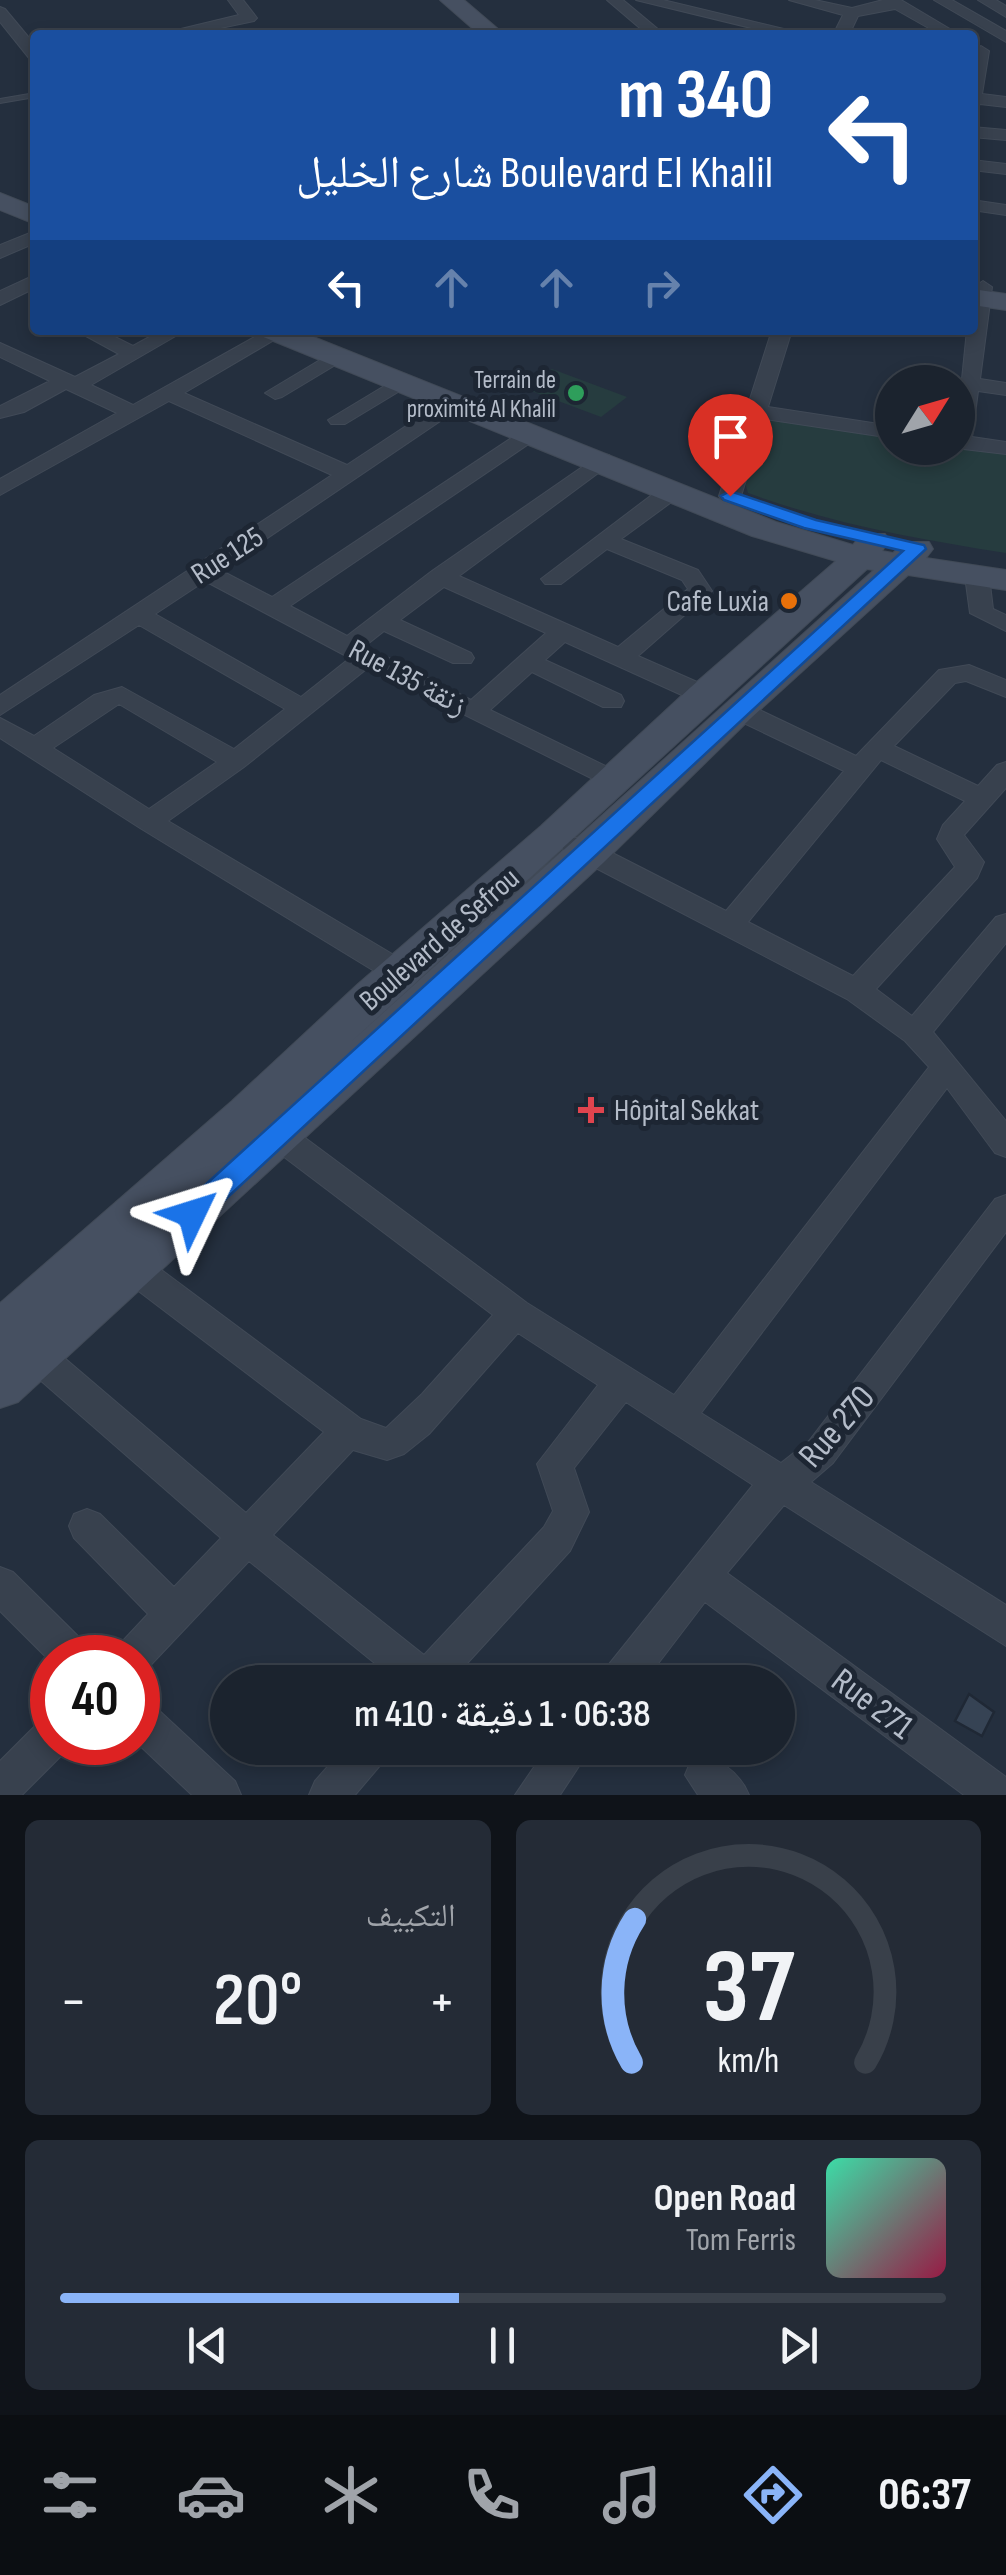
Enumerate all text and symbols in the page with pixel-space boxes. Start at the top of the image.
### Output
text: 340 m [618,54,773,138]
icon: left [808,70,938,200]
text: Boulevard El Khalil شارع الخليل [296,146,773,201]
icon: left [319,260,374,315]
icon: ahead [424,260,479,315]
icon: ahead [529,260,584,315]
icon: right [634,260,689,315]
place label: Terrain de proximité Al Khalil [407,365,556,425]
north arrow [875,365,975,465]
map controls [875,365,975,465]
marker: Terrain de proximité Al Khalil [565,382,587,404]
pin [688,394,773,497]
icon: arrive [703,409,758,464]
street label: Rue 125 [185,519,270,592]
place label: Cafe Luxia [667,584,769,620]
marker: Cafe Luxia [778,590,800,612]
street label: Rue 135 زنقة [343,632,473,724]
street label: Boulevard de Sefrou [352,861,527,1019]
place label: Hôpital Sekkat [614,1093,759,1129]
marker: Hôpital Sekkat [578,1097,604,1123]
position arrow [140,1162,244,1266]
street label: Rue 270 [790,1377,884,1477]
speed limit sign: 40 [30,1635,160,1765]
street label: Rue 271 [823,1660,921,1749]
text: 06:38 · 1 دقيقة · 410 m [354,1692,651,1737]
text: التكييف [366,1897,456,1936]
text: 37 [702,1926,795,2051]
text: 20° [213,1956,303,2047]
text: − [60,1969,87,2036]
text: + [429,1969,456,2036]
text: km/h [717,2040,779,2083]
text: Open Road [654,2176,796,2221]
text: Tom Ferris [686,2221,796,2260]
icon: previous [180,2318,235,2373]
icon: pause [475,2318,530,2373]
icon: next [771,2318,826,2373]
icon: filters [35,2460,105,2530]
icon: car [176,2460,246,2530]
icon: climate [316,2460,386,2530]
icon: phone [457,2460,527,2530]
icon: music [597,2460,667,2530]
icon: directions [738,2460,808,2530]
text: 06:37 [878,2468,971,2523]

